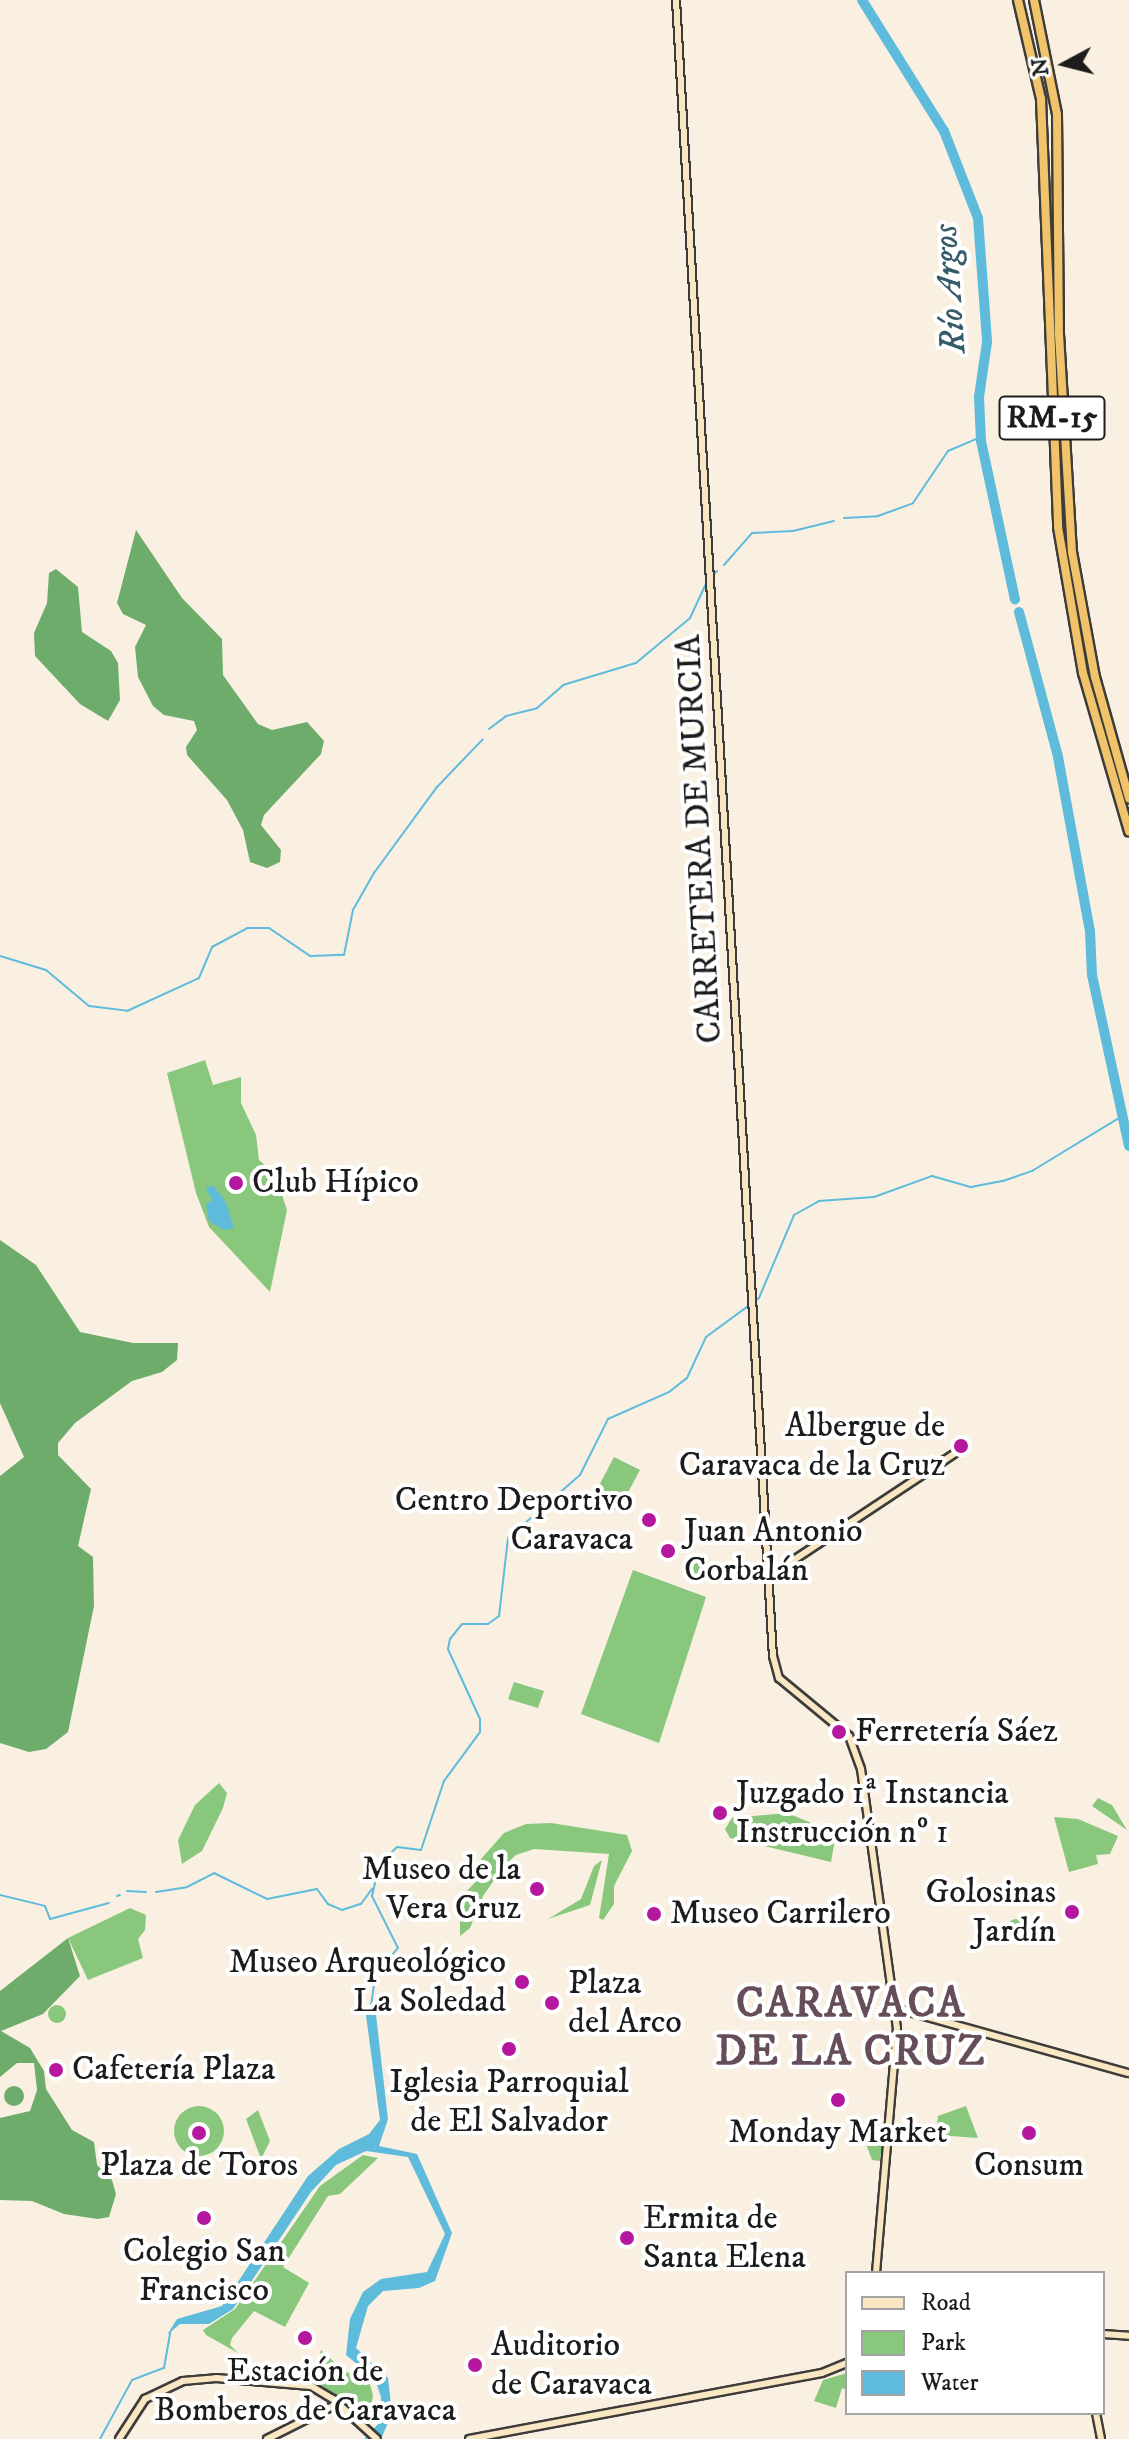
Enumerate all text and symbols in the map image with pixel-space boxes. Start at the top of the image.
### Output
north arrow [1025,24,1105,104]
text: N [1026,56,1055,78]
water label: Río Argos [924,223,976,355]
road number: RM-15 [998,390,1106,446]
street label: CARRETERA DE MURCIA [669,634,731,1044]
place label: Club Hípico [252,1163,419,1203]
marker: Club Hípico [227,1174,245,1192]
place label: Albergue de Caravaca de la Cruz [679,1406,945,1486]
marker: Albergue de Caravaca de la Cruz [952,1437,970,1455]
place label: Centro Deportivo Caravaca [395,1480,633,1560]
marker: Centro Deportivo Caravaca [640,1511,658,1529]
place label: Juan Antonio Corbalán [684,1511,863,1590]
marker: Juan Antonio Corbalán [659,1542,677,1560]
place label: Ferretería Sáez [855,1712,1058,1752]
marker: Ferretería Sáez [830,1723,848,1741]
place label: Juzgado 1ª Instancia Instrucción nº 1 [736,1773,1009,1852]
marker: Juzgado 1ª Instancia Instrucción nº 1 [711,1804,729,1822]
place label: Museo de la Vera Cruz [362,1849,521,1928]
place label: Golosinas Jardín [926,1872,1056,1952]
marker: Museo de la Vera Cruz [528,1880,546,1898]
place label: Museo Carrilero [670,1894,891,1934]
marker: Golosinas Jardín [1063,1903,1081,1921]
marker: Museo Carrilero [645,1905,663,1923]
place label: Museo Arqueológico La Soledad [229,1942,506,2022]
place label: Plaza del Arco [568,1963,682,2042]
marker: Museo Arqueológico La Soledad [513,1973,531,1991]
district label: CARAVACA DE LA CRUZ [716,1979,986,2078]
marker: Plaza del Arco [543,1994,561,2012]
marker: Iglesia Parroquial de El Salvador [500,2040,518,2058]
place label: Cafetería Plaza [72,2050,275,2090]
marker: Cafetería Plaza [47,2061,65,2079]
place label: Iglesia Parroquial de El Salvador [389,2062,629,2142]
marker: Monday Market [829,2091,847,2109]
place label: Monday Market [729,2113,947,2153]
marker: Plaza de Toros [190,2124,208,2142]
marker: Consum [1020,2124,1038,2142]
place label: Plaza de Toros [100,2146,298,2186]
place label: Consum [974,2146,1084,2186]
place label: Ermita de Santa Elena [643,2198,806,2278]
marker: Colegio San Francisco [195,2209,213,2227]
marker: Ermita de Santa Elena [618,2229,636,2247]
place label: Colegio San Francisco [123,2231,285,2310]
legend [845,2271,1105,2415]
text: Road [921,2288,971,2318]
place label: Auditorio de Caravaca [491,2325,652,2404]
text: Park [921,2328,966,2358]
marker: Estación de Bomberos de Caravaca [296,2329,314,2347]
place label: Estación de Bomberos de Caravaca [154,2351,456,2430]
marker: Auditorio de Caravaca [466,2356,484,2374]
text: Water [921,2368,978,2398]

